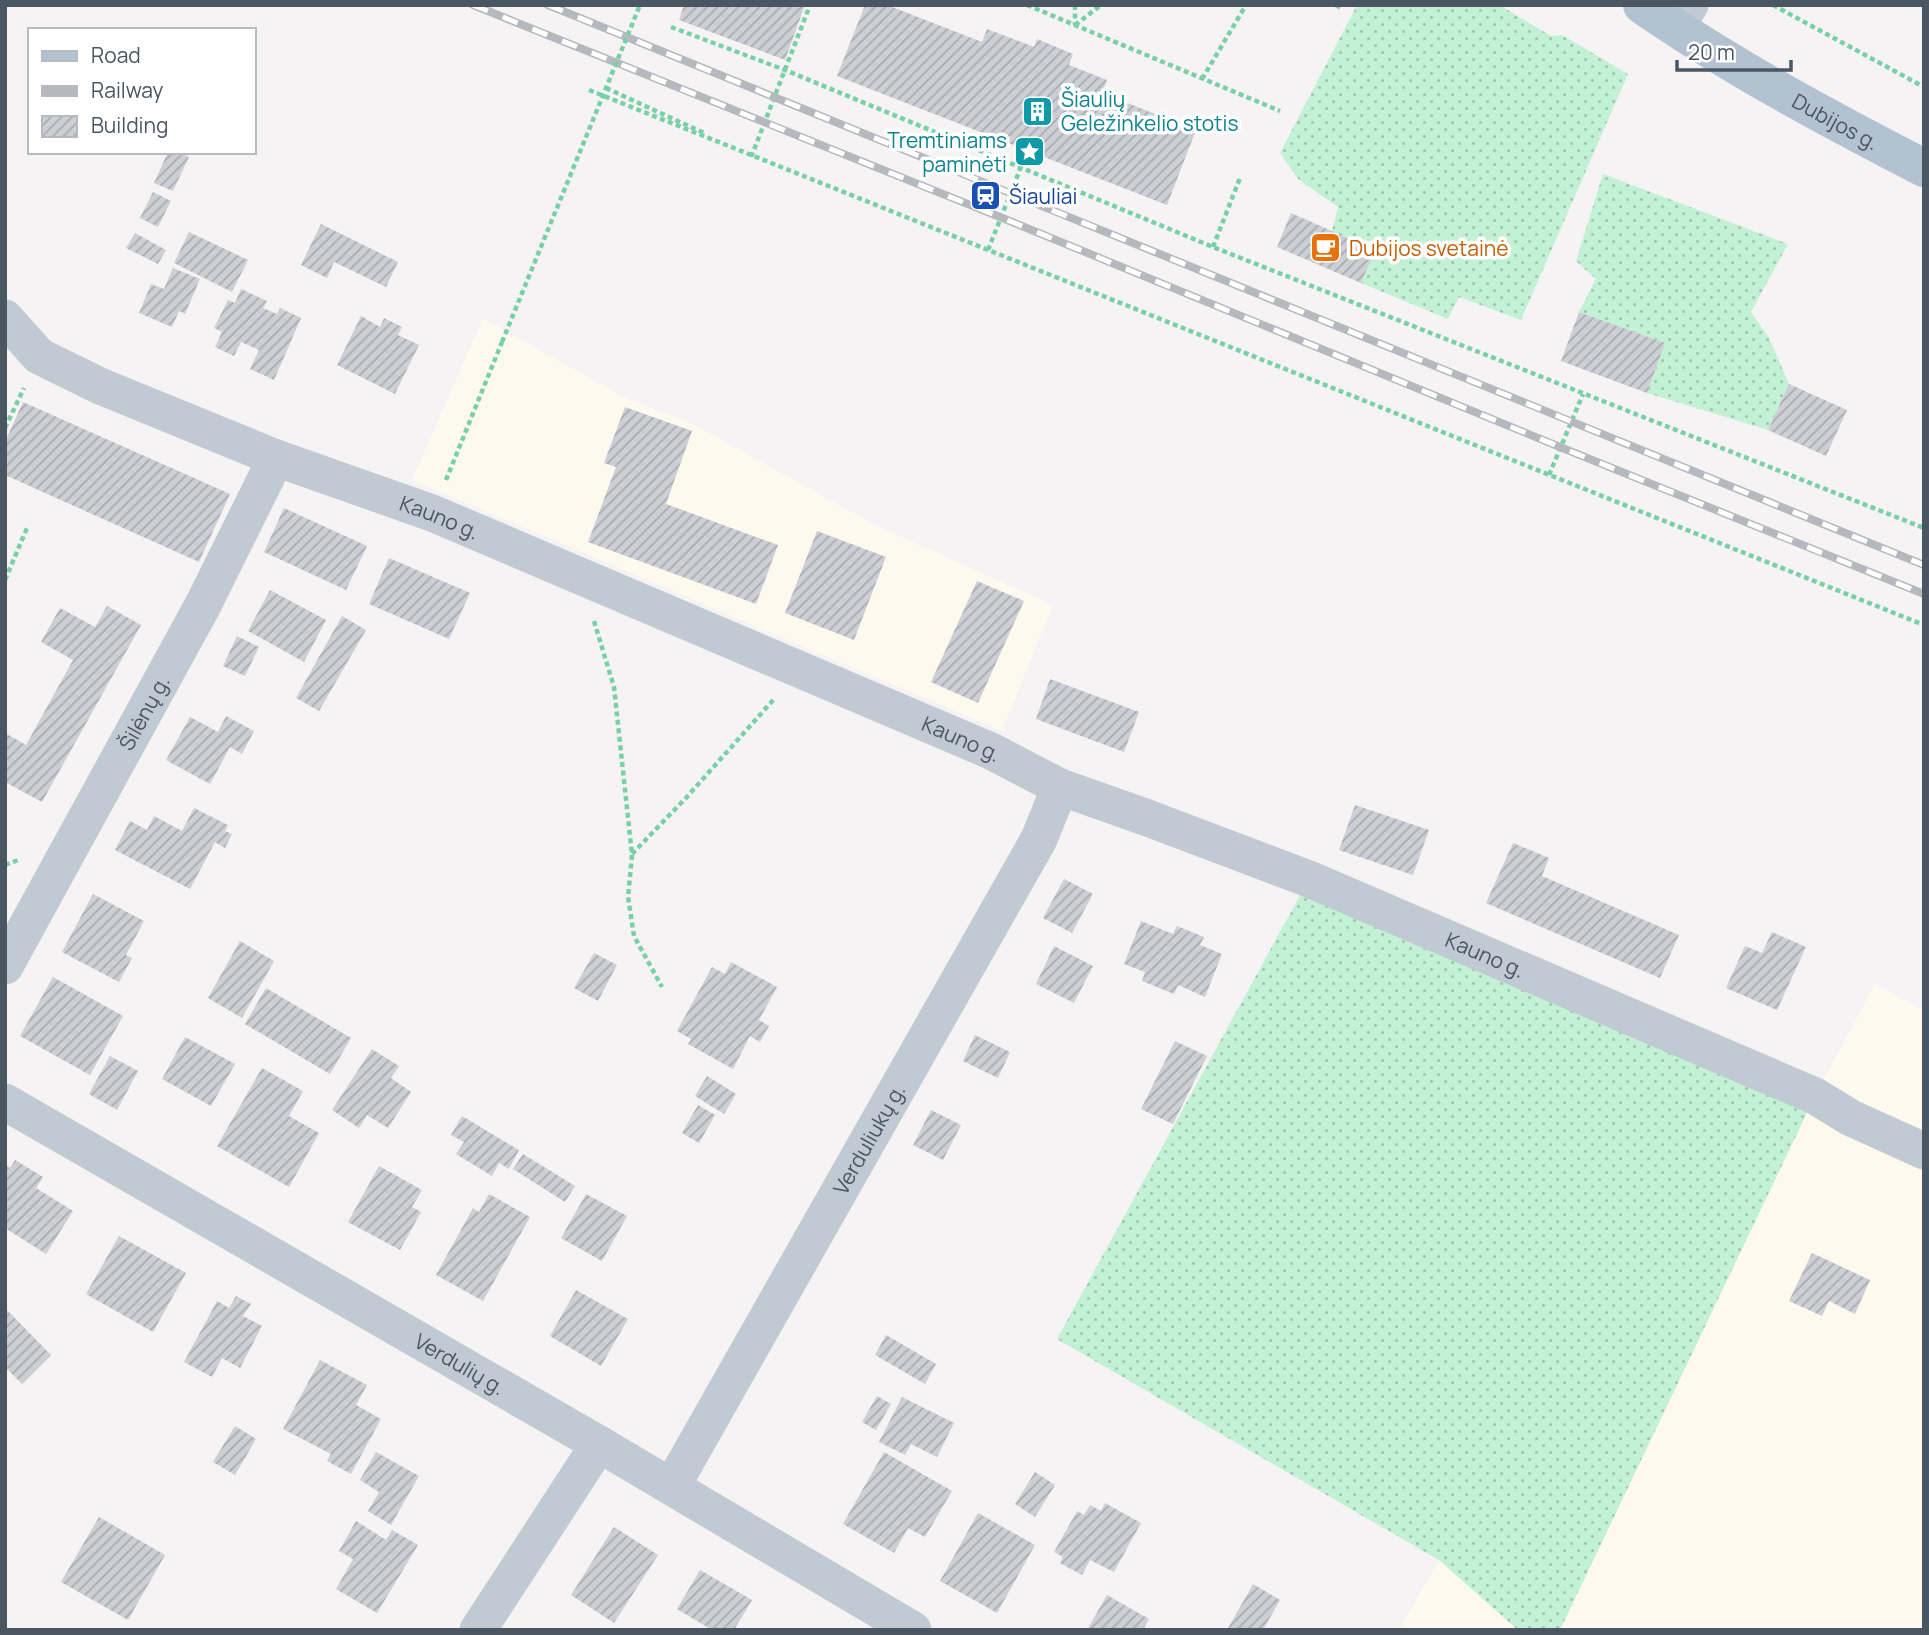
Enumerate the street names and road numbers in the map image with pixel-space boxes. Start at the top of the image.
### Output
street label: Dubijos g. [1787,87,1884,156]
street label: Kauno g. [396,489,484,546]
street label: Šilėnų g. [112,670,176,755]
street label: Kauno g. [918,709,1006,768]
street label: Kauno g. [1441,925,1529,984]
street label: Verduliukų g. [826,1078,911,1199]
street label: Verdulių g. [410,1327,510,1401]

